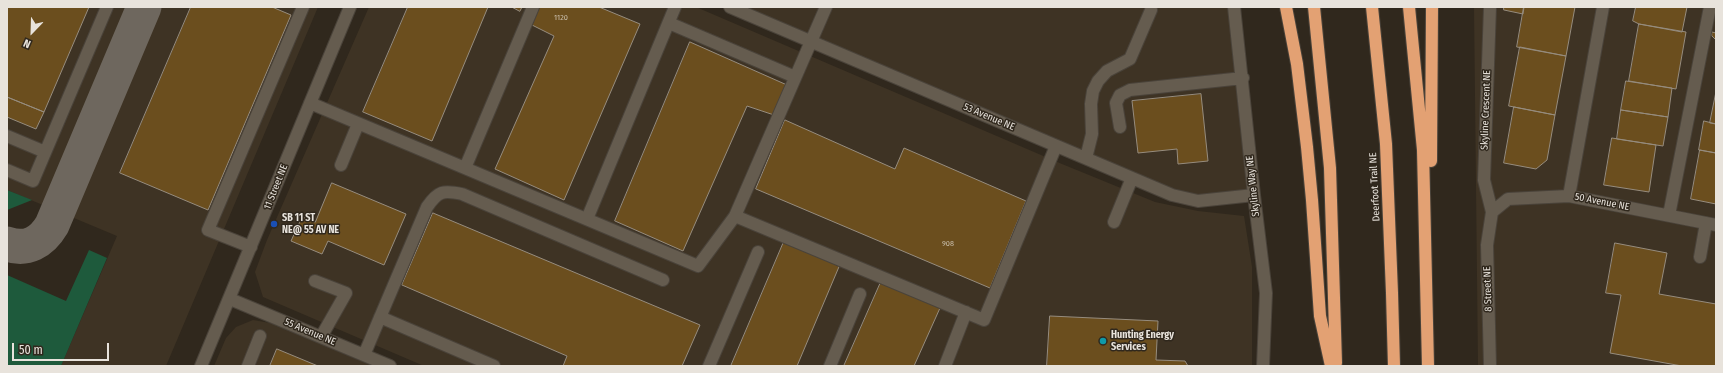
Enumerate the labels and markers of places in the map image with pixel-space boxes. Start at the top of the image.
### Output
place label: SB 11 ST NE@ 55 AV NE [282,212,339,236]
marker: SB 11 ST NE@ 55 AV NE [269,219,279,229]
place label: Hunting Energy Services [1111,329,1174,352]
marker: Hunting Energy Services [1098,336,1108,346]

